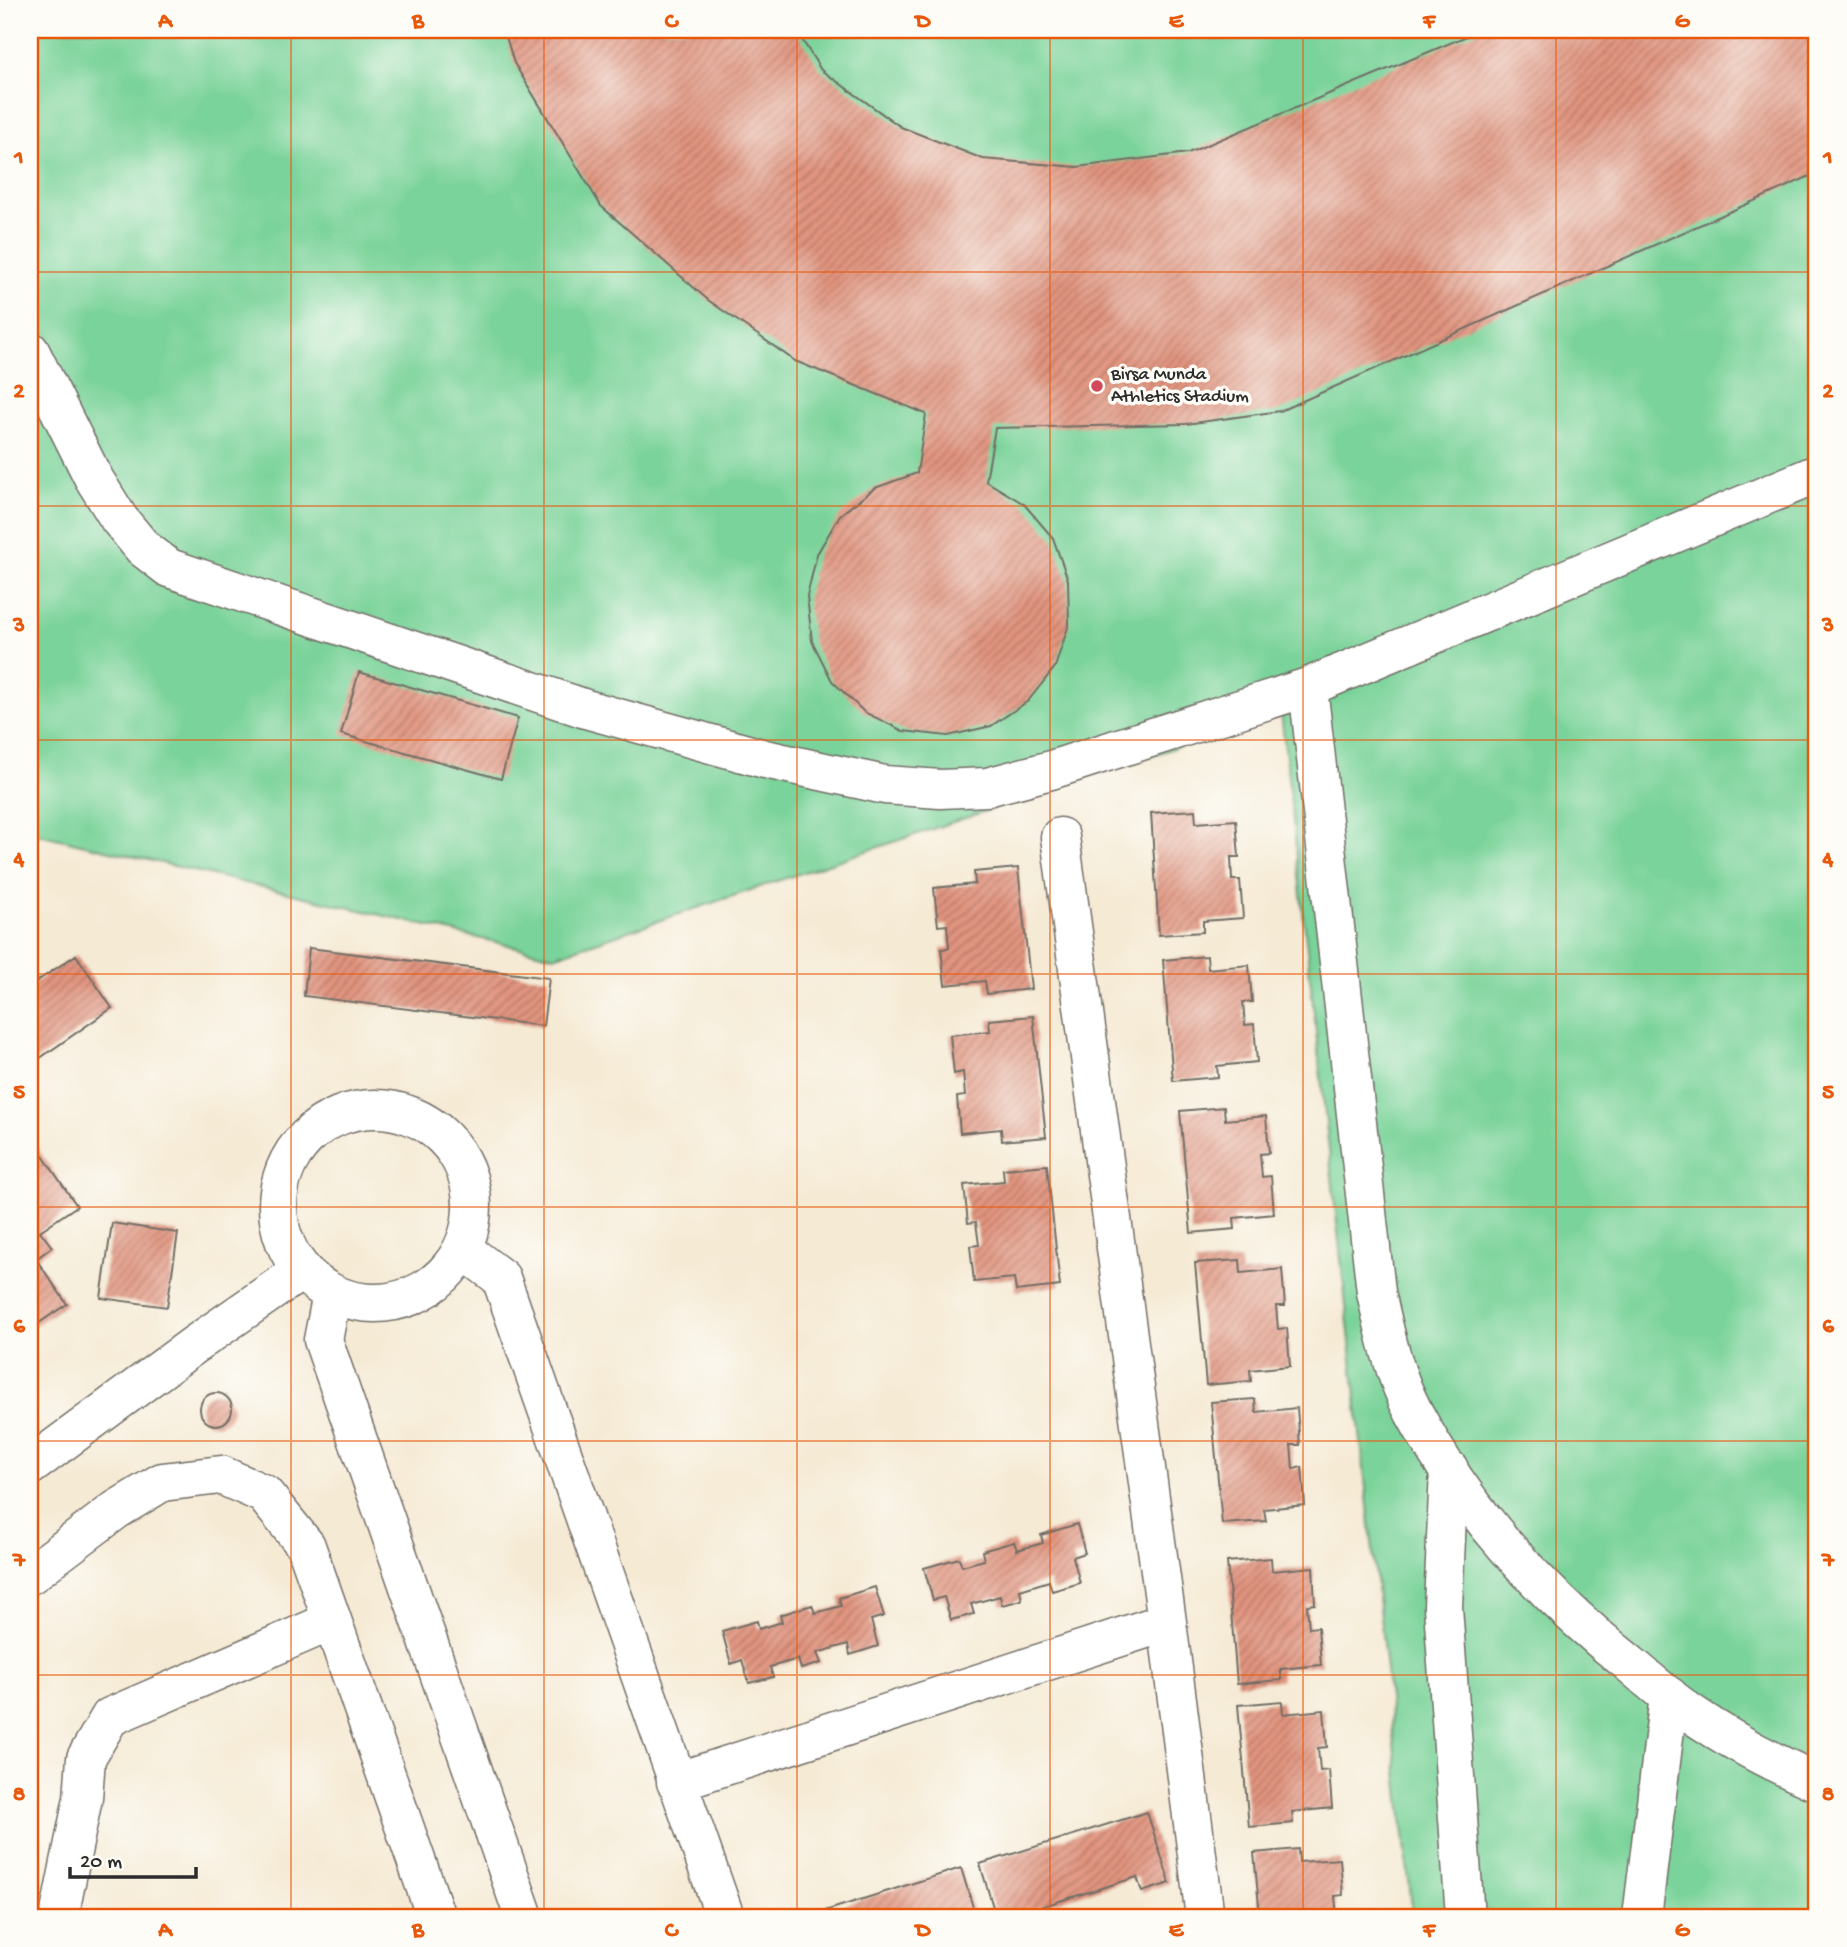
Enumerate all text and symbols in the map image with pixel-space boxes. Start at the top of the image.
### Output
text: A [157,9,173,36]
text: B [411,9,425,36]
text: C [665,9,680,36]
text: D [914,9,932,36]
text: E [1169,9,1185,36]
text: F [1422,9,1437,36]
text: G [1675,9,1691,36]
text: 1 [13,145,24,172]
text: 1 [1822,145,1833,172]
place label: Birsa Munda Athletics Stadium [1110,364,1249,409]
marker: Birsa Munda Athletics Stadium [1089,378,1105,394]
text: 2 [13,379,25,406]
text: 2 [1822,379,1834,406]
text: 3 [12,613,25,640]
text: 3 [1821,613,1834,640]
text: 4 [13,847,25,874]
text: 4 [1822,847,1834,874]
text: 5 [13,1080,25,1107]
text: 5 [1822,1080,1834,1107]
text: 6 [13,1314,26,1341]
text: 6 [1822,1314,1835,1341]
text: 7 [12,1548,26,1575]
text: 7 [1821,1548,1835,1575]
text: 8 [13,1782,26,1809]
text: 8 [1822,1782,1835,1809]
scale bar [70,1835,196,1879]
text: 20 m [80,1851,122,1876]
text: A [157,1918,173,1945]
text: B [411,1918,425,1945]
text: C [665,1918,680,1945]
text: D [914,1918,932,1945]
text: E [1169,1918,1185,1945]
text: F [1422,1918,1437,1945]
text: G [1675,1918,1691,1945]

